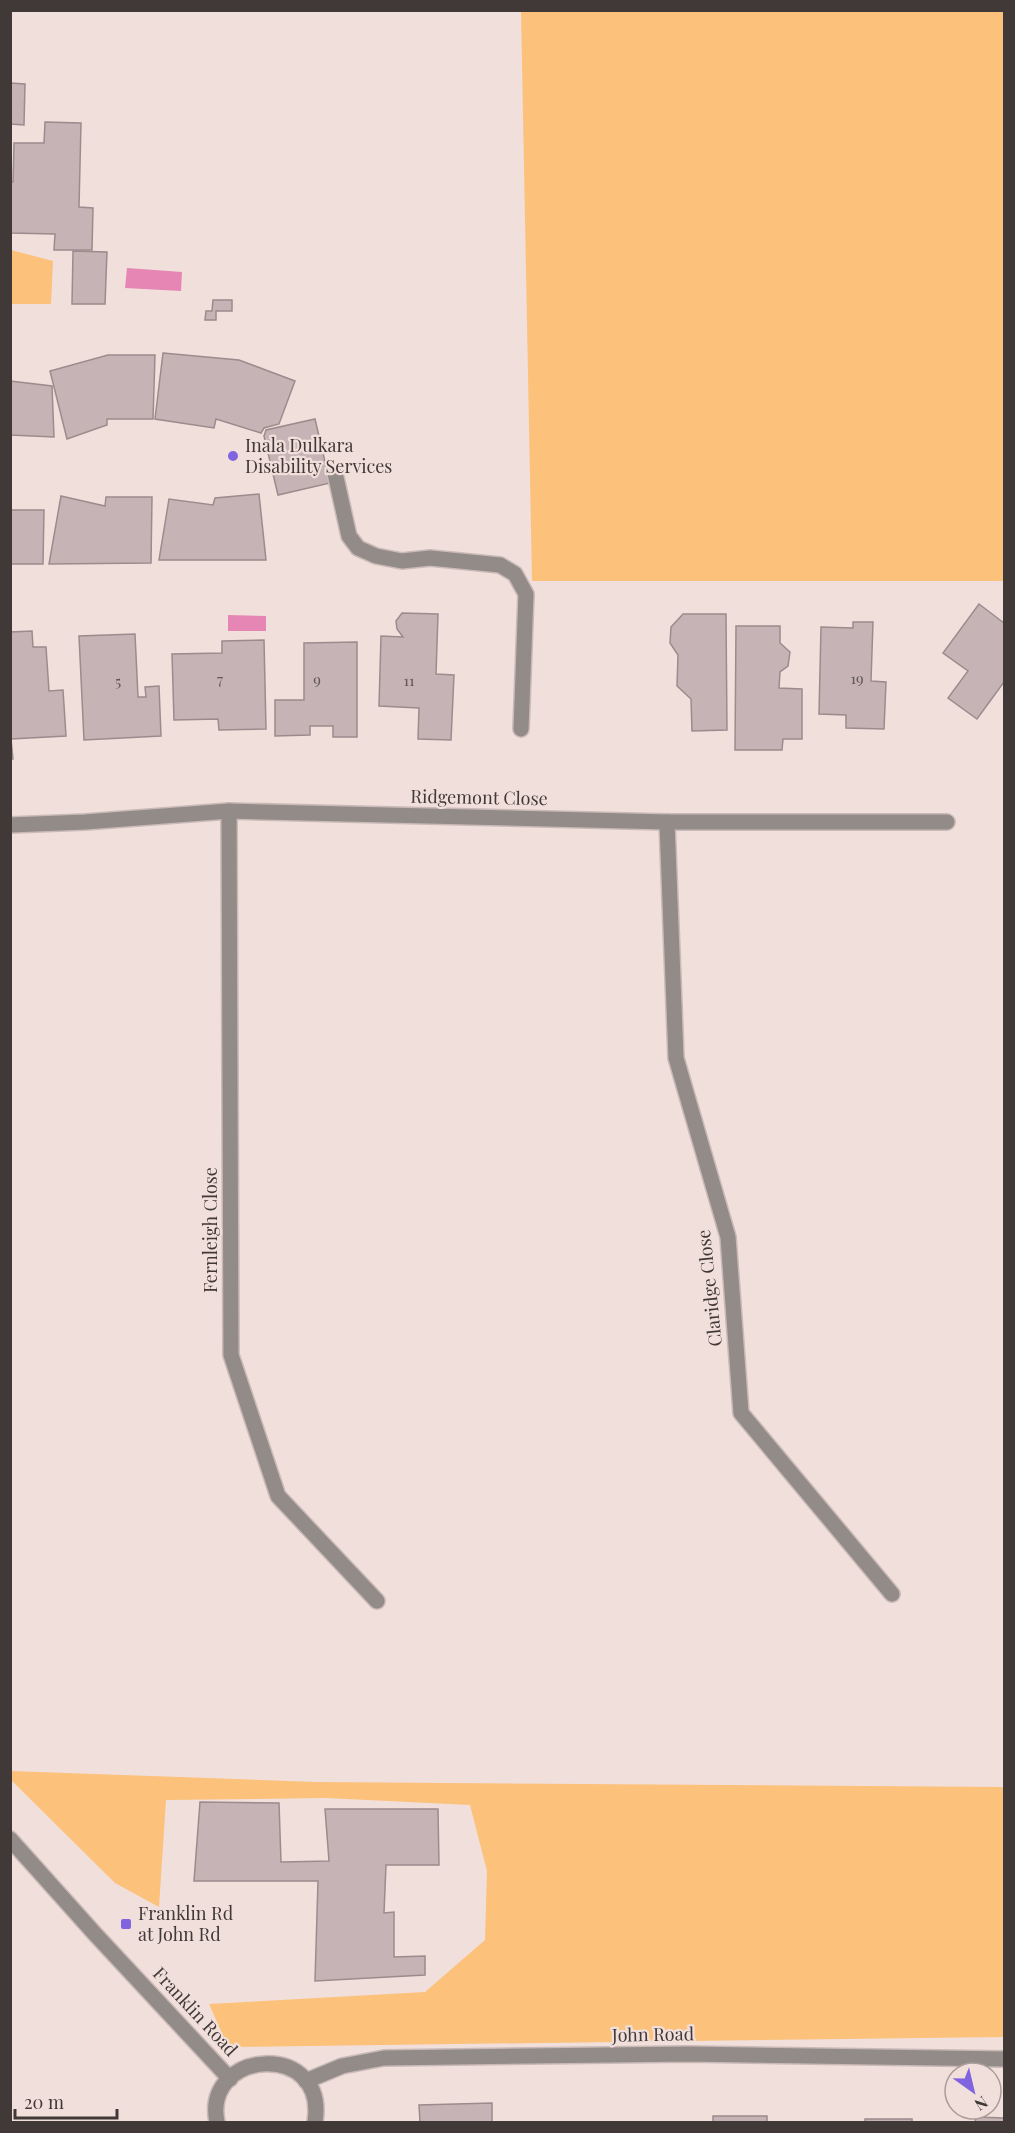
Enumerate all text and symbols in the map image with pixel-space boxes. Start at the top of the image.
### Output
place label: Inala Dulkara Disability Services [245,433,392,478]
marker: Inala Dulkara Disability Services [226,449,240,463]
house number: 19 [850,668,864,688]
house number: 7 [217,669,223,689]
house number: 9 [313,669,321,689]
house number: 11 [403,670,415,690]
house number: 5 [115,671,121,691]
street label: Ridgemont Close [410,784,548,810]
street label: Fernleigh Close [198,1167,222,1293]
street label: Claridge Close [691,1228,727,1348]
place label: Franklin Rd at John Rd [138,1901,234,1946]
marker: Franklin Rd at John Rd [119,1917,133,1931]
street label: Franklin Road [148,1961,244,2062]
street label: John Road [611,2021,695,2047]
north arrow [943,2061,1003,2121]
scale bar [15,2082,117,2120]
text: 20 m [24,2090,64,2114]
text: N [971,2092,992,2116]

